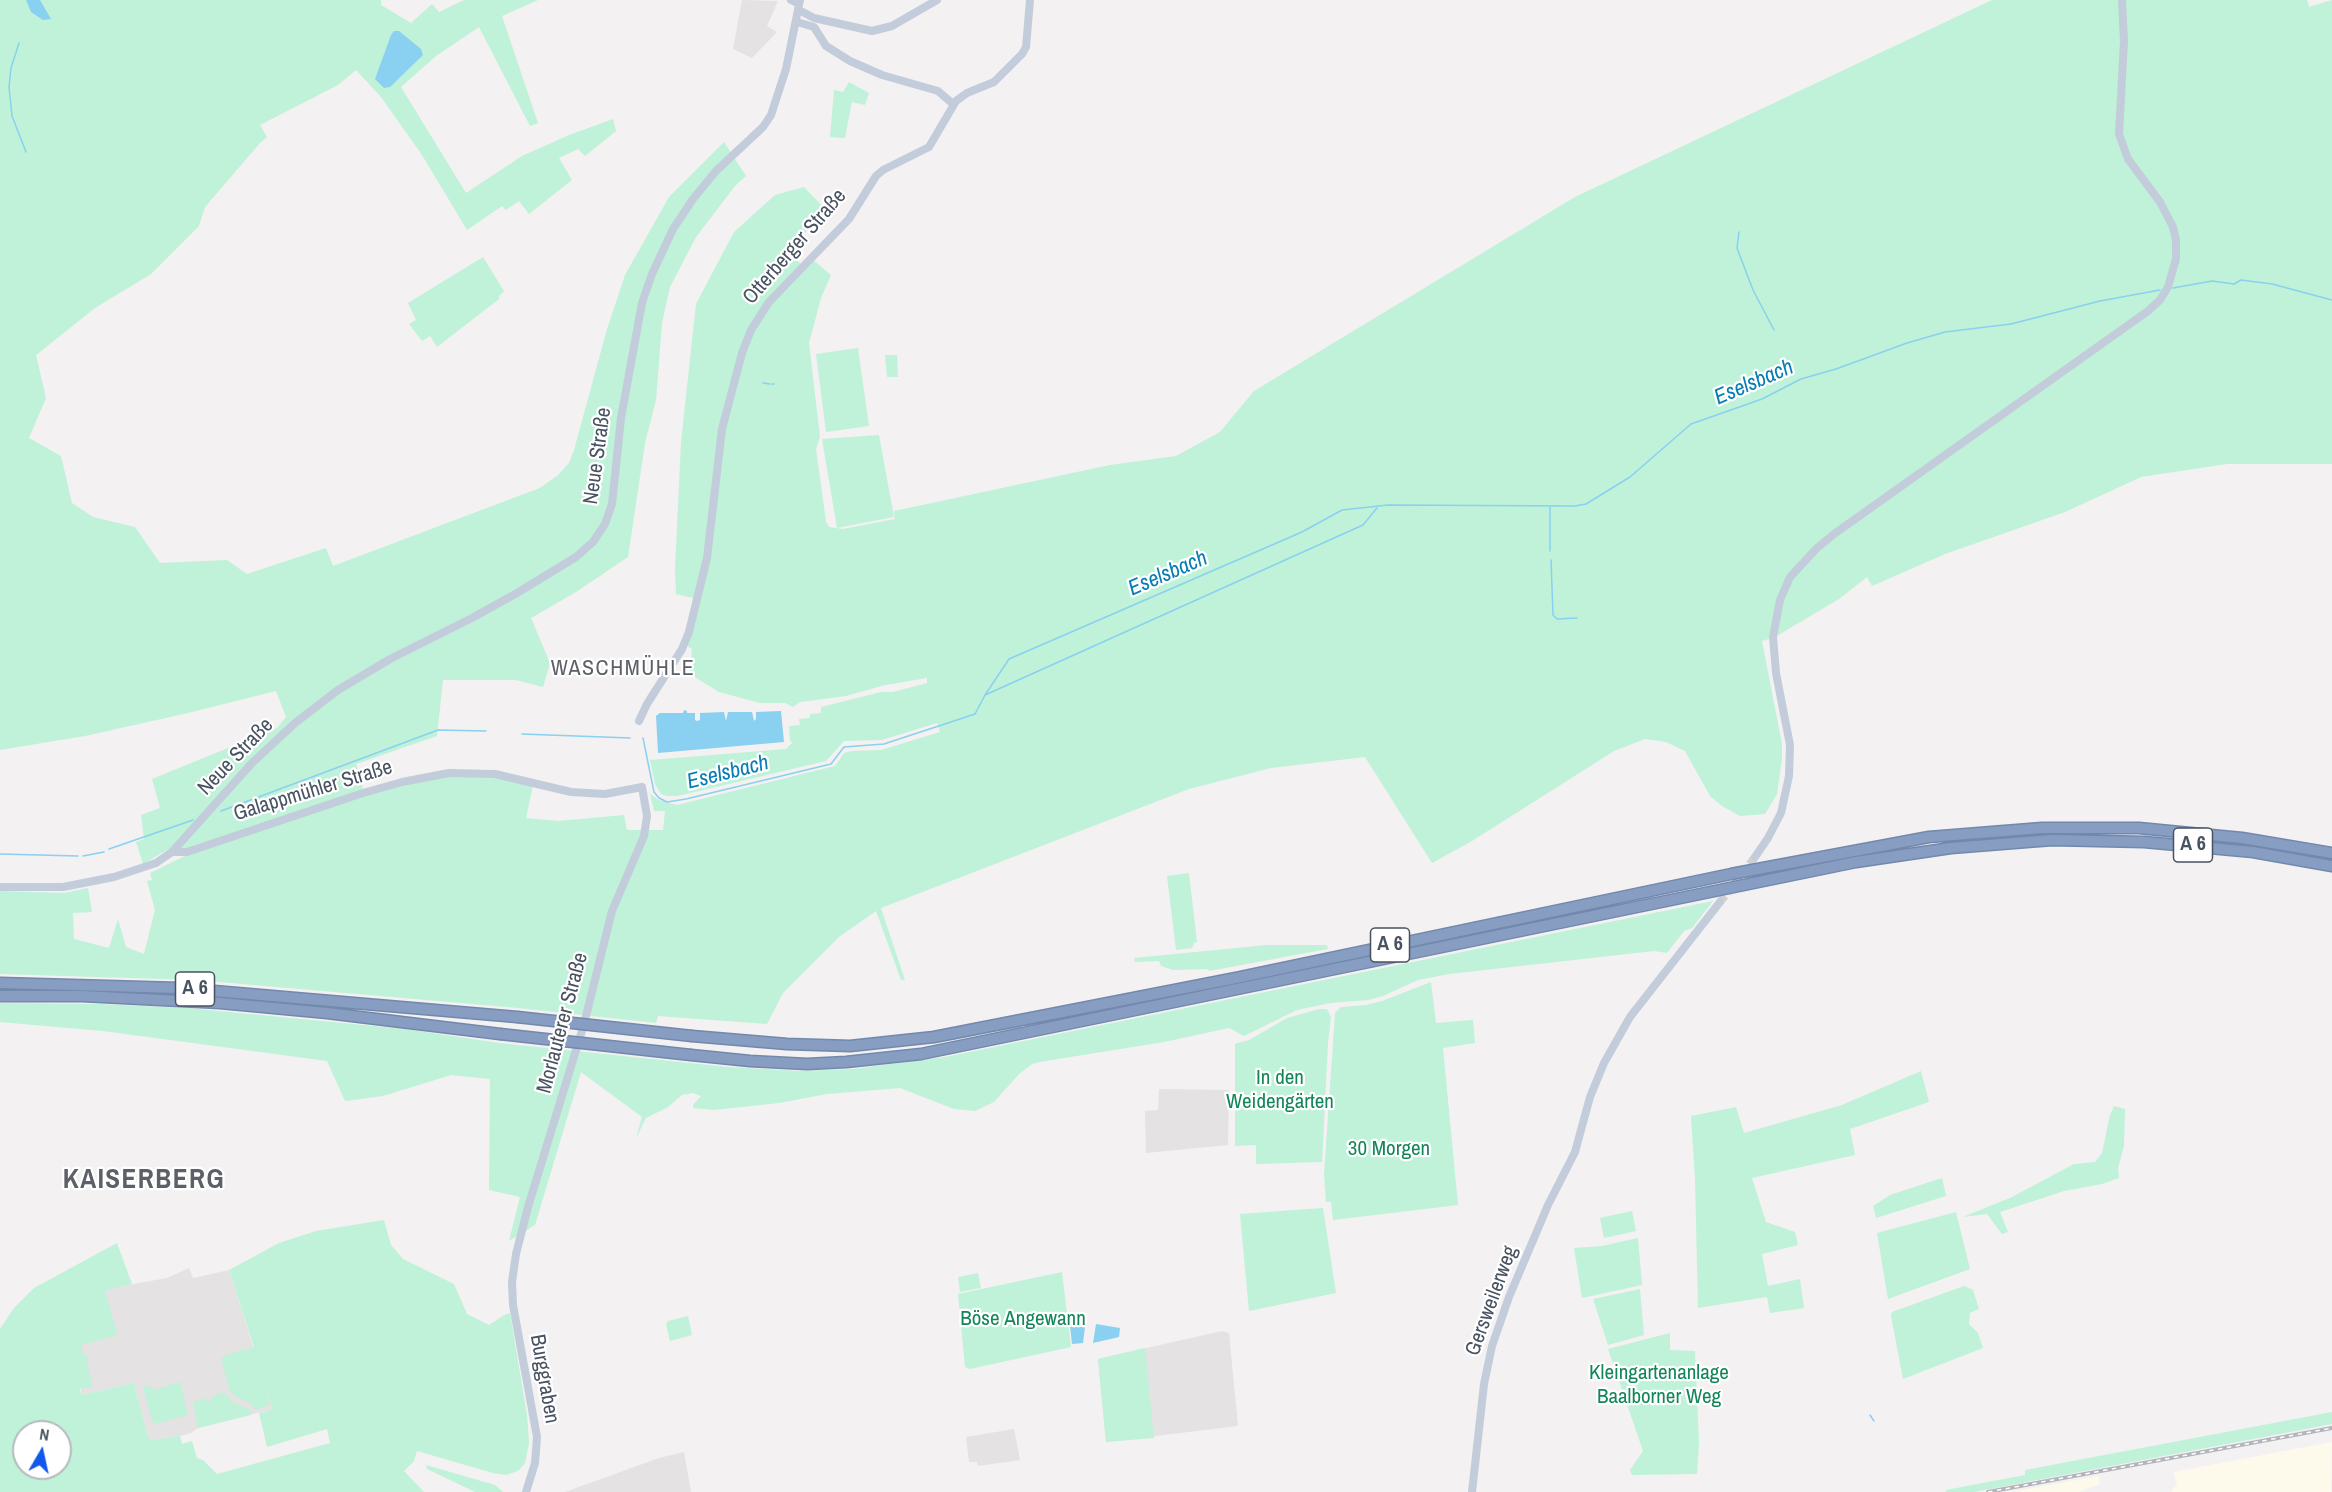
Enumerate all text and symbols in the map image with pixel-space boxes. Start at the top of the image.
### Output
street label: Otterberger Straße [738,184,852,310]
water label: Eselsbach [1711,355,1797,411]
street label: Neue Straße [579,406,617,506]
water label: Eselsbach [1125,546,1211,602]
district label: WASCHMÜHLE [551,656,695,682]
street label: Neue Straße [193,713,279,801]
water label: Eselsbach [684,750,772,796]
street label: Galappmühler Straße [231,755,395,827]
road number: A 6 [2174,828,2212,862]
road number: A 6 [1370,928,1410,962]
street label: Morlauterer Straße [532,950,594,1096]
road number: A 6 [176,972,214,1006]
park label: In den Weidengärten [1226,1065,1334,1115]
park label: 30 Morgen [1348,1136,1430,1162]
district label: KAISERBERG [63,1165,225,1197]
street label: Gersweilerweg [1461,1243,1523,1359]
park label: Böse Angewann [960,1306,1086,1332]
street label: Burggraben [524,1333,564,1425]
park label: Kleingartenanlage Baalborner Weg [1589,1360,1729,1410]
north arrow [12,1420,72,1480]
text: N [38,1423,51,1446]

